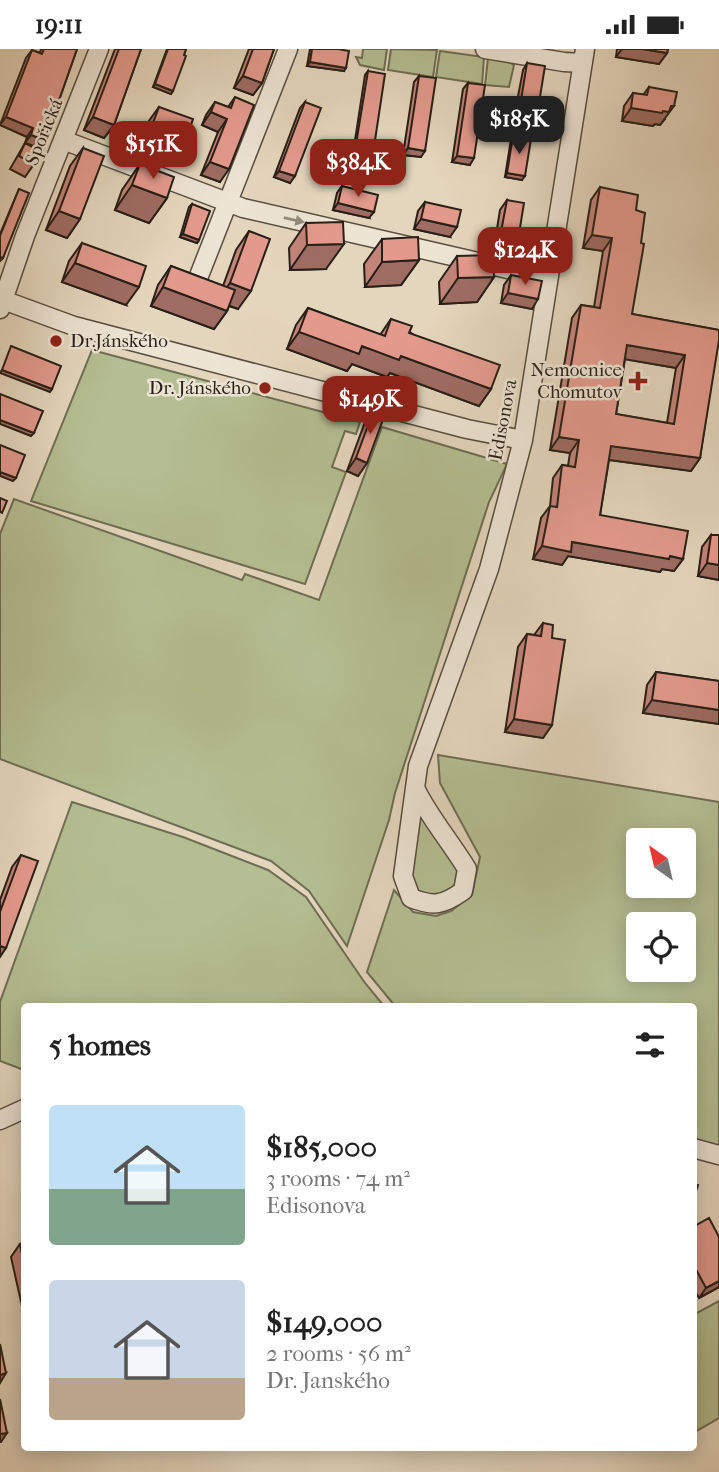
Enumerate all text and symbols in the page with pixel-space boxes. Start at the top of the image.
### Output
text: 19:11 [35,9,83,40]
street label: Spořická [21,95,67,169]
pin: $185K [470,97,568,156]
text: $185K [489,105,549,132]
pin: $151K [104,121,202,181]
text: $151K [125,130,181,157]
pin: $384K [309,139,407,199]
text: $384K [326,148,390,175]
one-way arrow [283,214,305,225]
pin: $124K [476,227,574,287]
text: $124K [494,236,557,263]
place label: Dr.Jánského [70,330,168,352]
marker: Dr.Jánského [48,333,64,349]
place label: Nemocnice Chomutov [531,359,622,403]
marker: Nemocnice Chomutov [628,371,648,391]
place label: Dr. Jánského [149,377,251,399]
pin: $149K [321,377,419,436]
street label: Edisonova [484,377,522,463]
marker: Dr. Jánského [257,380,273,396]
text: $149K [338,385,402,412]
north arrow [626,828,696,898]
map controls [626,828,696,982]
button: locate [626,912,696,982]
icon: filters [631,1026,669,1064]
text: 5 homes [49,1028,151,1063]
text: $185,000 [266,1130,377,1165]
icon: home [105,1133,189,1217]
text: 3 rooms · 74 m² [266,1165,410,1192]
text: Edisonova [266,1192,366,1219]
text: $149,000 [266,1305,383,1340]
icon: home [105,1308,189,1392]
text: 2 rooms · 56 m² [266,1340,411,1367]
text: Dr. Janského [266,1367,390,1394]

